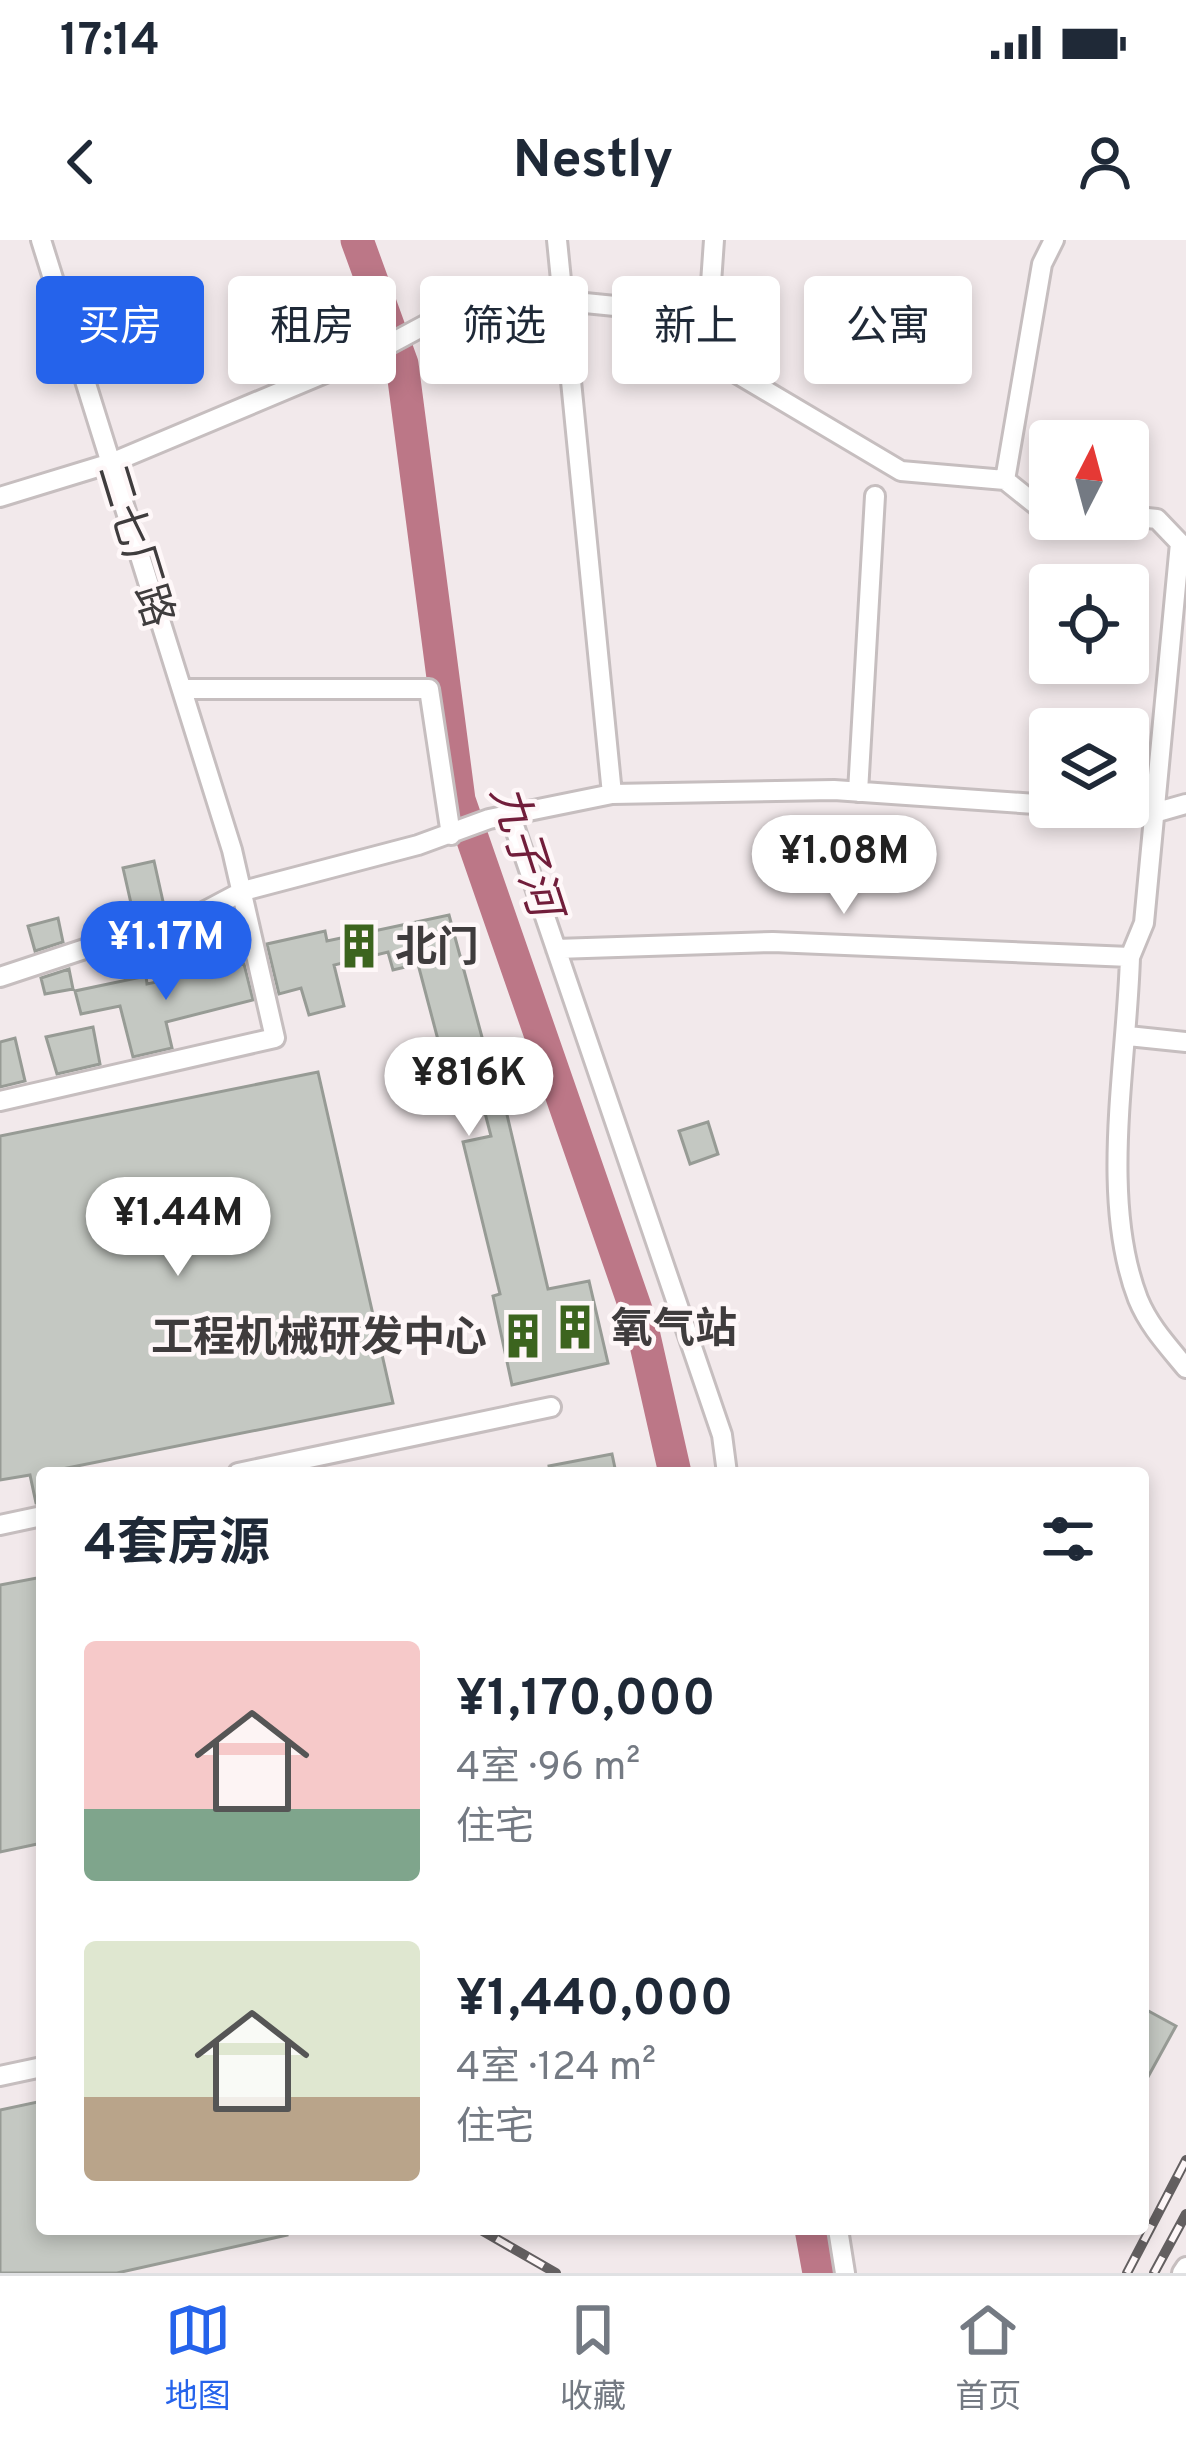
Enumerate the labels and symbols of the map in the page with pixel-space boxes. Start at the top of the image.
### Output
north arrow [1029,420,1149,540]
street label: 二七厂路 [83,458,183,634]
water label: 九子河 [475,778,573,932]
pin: ¥1.08M [746,815,942,917]
pin: ¥1.17M [68,901,264,1003]
building icon: 北门 [334,921,384,971]
place label: 北门 [395,924,479,977]
pin: ¥816K [385,1037,553,1139]
pin: ¥1.44M [80,1177,276,1279]
building icon: 氧气站 [550,1302,600,1352]
place label: 氧气站 [611,1305,737,1358]
building icon: 工程机械研发中心 [498,1311,548,1361]
place label: 工程机械研发中心 [151,1314,487,1367]

